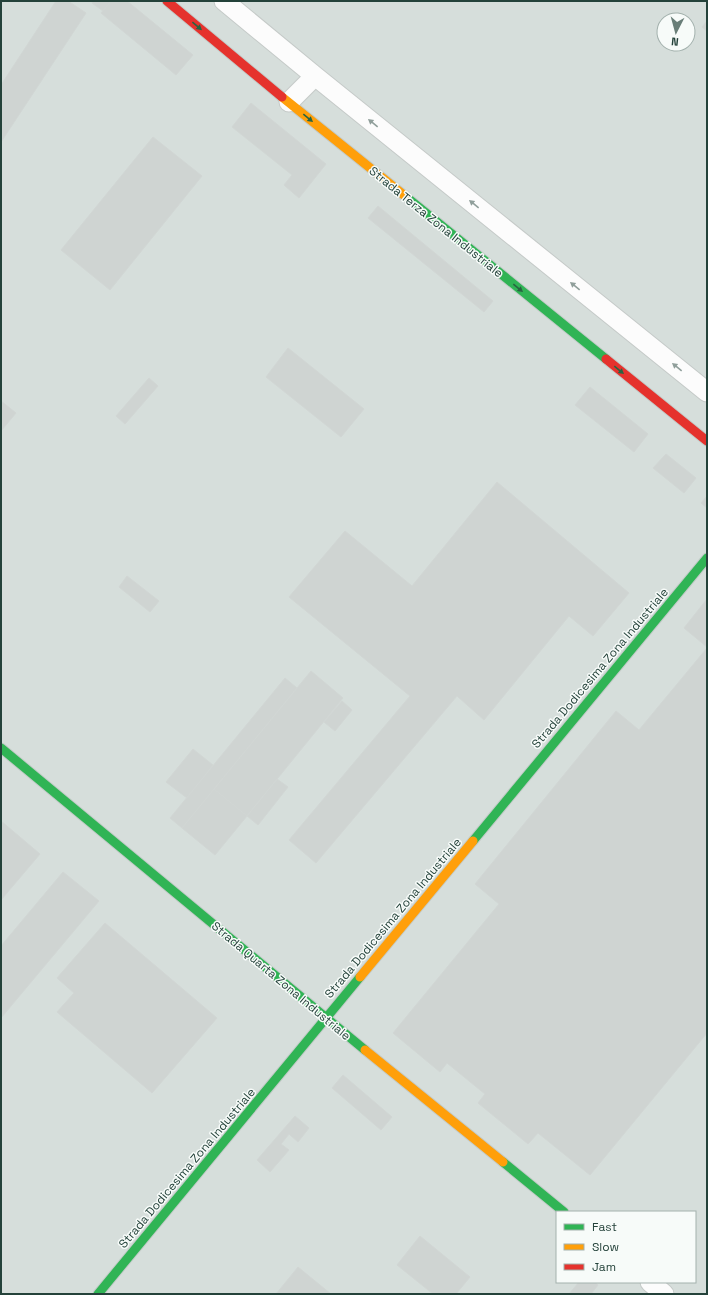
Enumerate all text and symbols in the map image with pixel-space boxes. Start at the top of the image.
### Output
north arrow [656,12,696,52]
one-way arrow [192,21,203,30]
text: N [671,35,679,49]
one-way arrow [303,114,314,122]
one-way arrow [367,119,378,127]
street label: Strada Terza Zona Industriale [366,163,506,281]
one-way arrow [469,200,479,209]
one-way arrow [570,281,581,290]
one-way arrow [513,284,523,292]
one-way arrow [671,363,682,372]
one-way arrow [614,365,624,374]
street label: Strada Dodicesima Zona Industriale [528,585,672,751]
street label: Strada Dodicesima Zona Industriale [321,835,465,1001]
street label: Strada Quarta Zona Industriale [208,918,354,1044]
street label: Strada Dodicesima Zona Industriale [115,1085,259,1251]
legend [556,1211,696,1283]
text: Fast [592,1219,617,1235]
text: Slow [592,1239,619,1255]
text: Jam [592,1259,616,1275]

